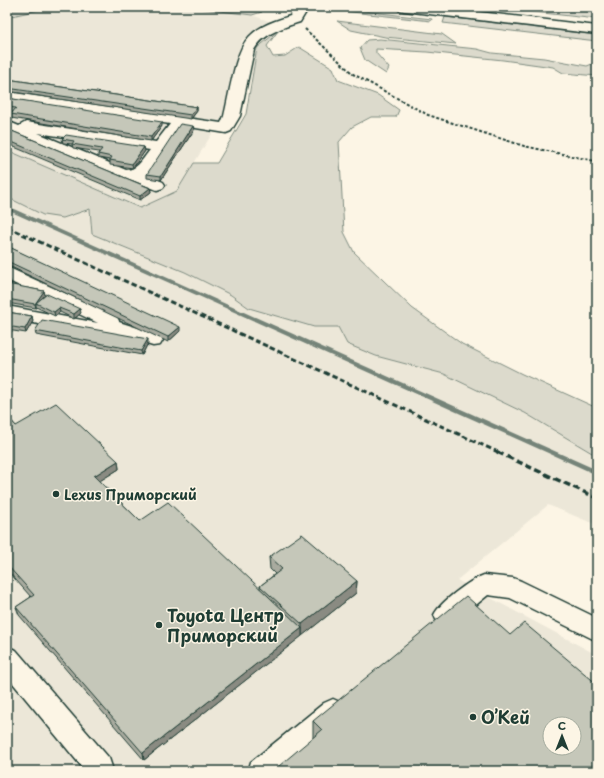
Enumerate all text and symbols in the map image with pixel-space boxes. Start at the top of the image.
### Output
place label: Lexus Приморский [64,484,197,505]
marker: Lexus Приморский [51,489,61,499]
place label: Toyota Центр Приморский [167,602,284,648]
marker: Toyota Центр Приморский [154,620,164,630]
place label: О’Кей [481,704,530,730]
marker: О’Кей [468,712,478,722]
north arrow [542,716,582,756]
text: С [558,717,566,734]

